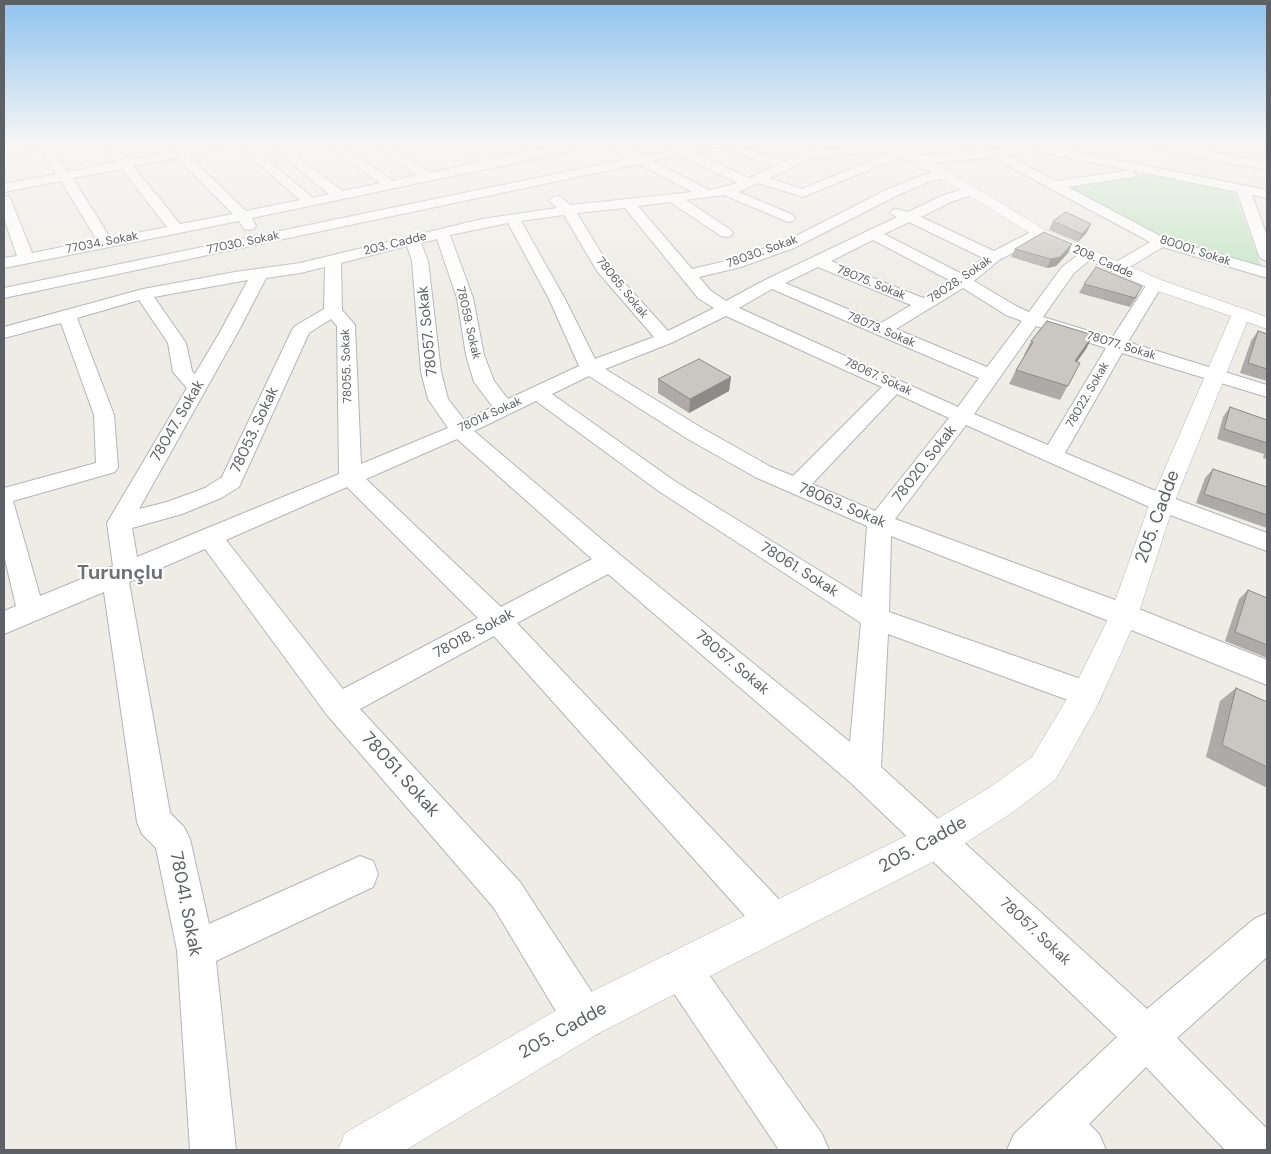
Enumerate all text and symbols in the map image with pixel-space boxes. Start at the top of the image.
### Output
street label: 77030. Sokak [205,228,281,258]
street label: 77034. Sokak [65,229,139,257]
street label: 203. Cadde [362,229,428,259]
street label: 78030. Sokak [724,232,800,272]
street label: 80001. Sokak [1158,233,1232,269]
street label: 208. Cadde [1070,242,1136,282]
street label: 78028. Sokak [925,253,995,307]
street label: 78065. Sokak [593,255,651,321]
street label: 78075. Sokak [834,263,908,303]
street label: 78057. Sokak [414,285,442,377]
street label: 78059. Sokak [453,285,483,361]
street label: 78073. Sokak [845,309,917,351]
street label: 78055. Sokak [339,328,355,404]
street label: 78077. Sokak [1085,329,1157,363]
street label: 78067. Sokak [842,355,914,399]
street label: 78022. Sokak [1063,360,1113,430]
street label: 78047. Sokak [147,377,209,465]
street label: 78053. Sokak [227,384,283,476]
street label: 78014 Sokak [456,394,524,436]
street label: 78020. Sokak [889,422,961,506]
street label: 205. Cadde [1131,468,1185,566]
street label: 78063. Sokak [796,480,888,532]
street label: 78061. Sokak [756,539,842,601]
district label: Turunçlu [77,562,163,586]
street label: 78018. Sokak [431,605,517,663]
street label: 78057. Sokak [691,627,773,699]
street label: 78051. Sokak [356,728,444,822]
street label: 205. Cadde [875,812,971,878]
street label: 78041. Sokak [164,850,206,958]
street label: 78057. Sokak [996,894,1074,970]
street label: 205. Cadde [515,998,611,1064]

